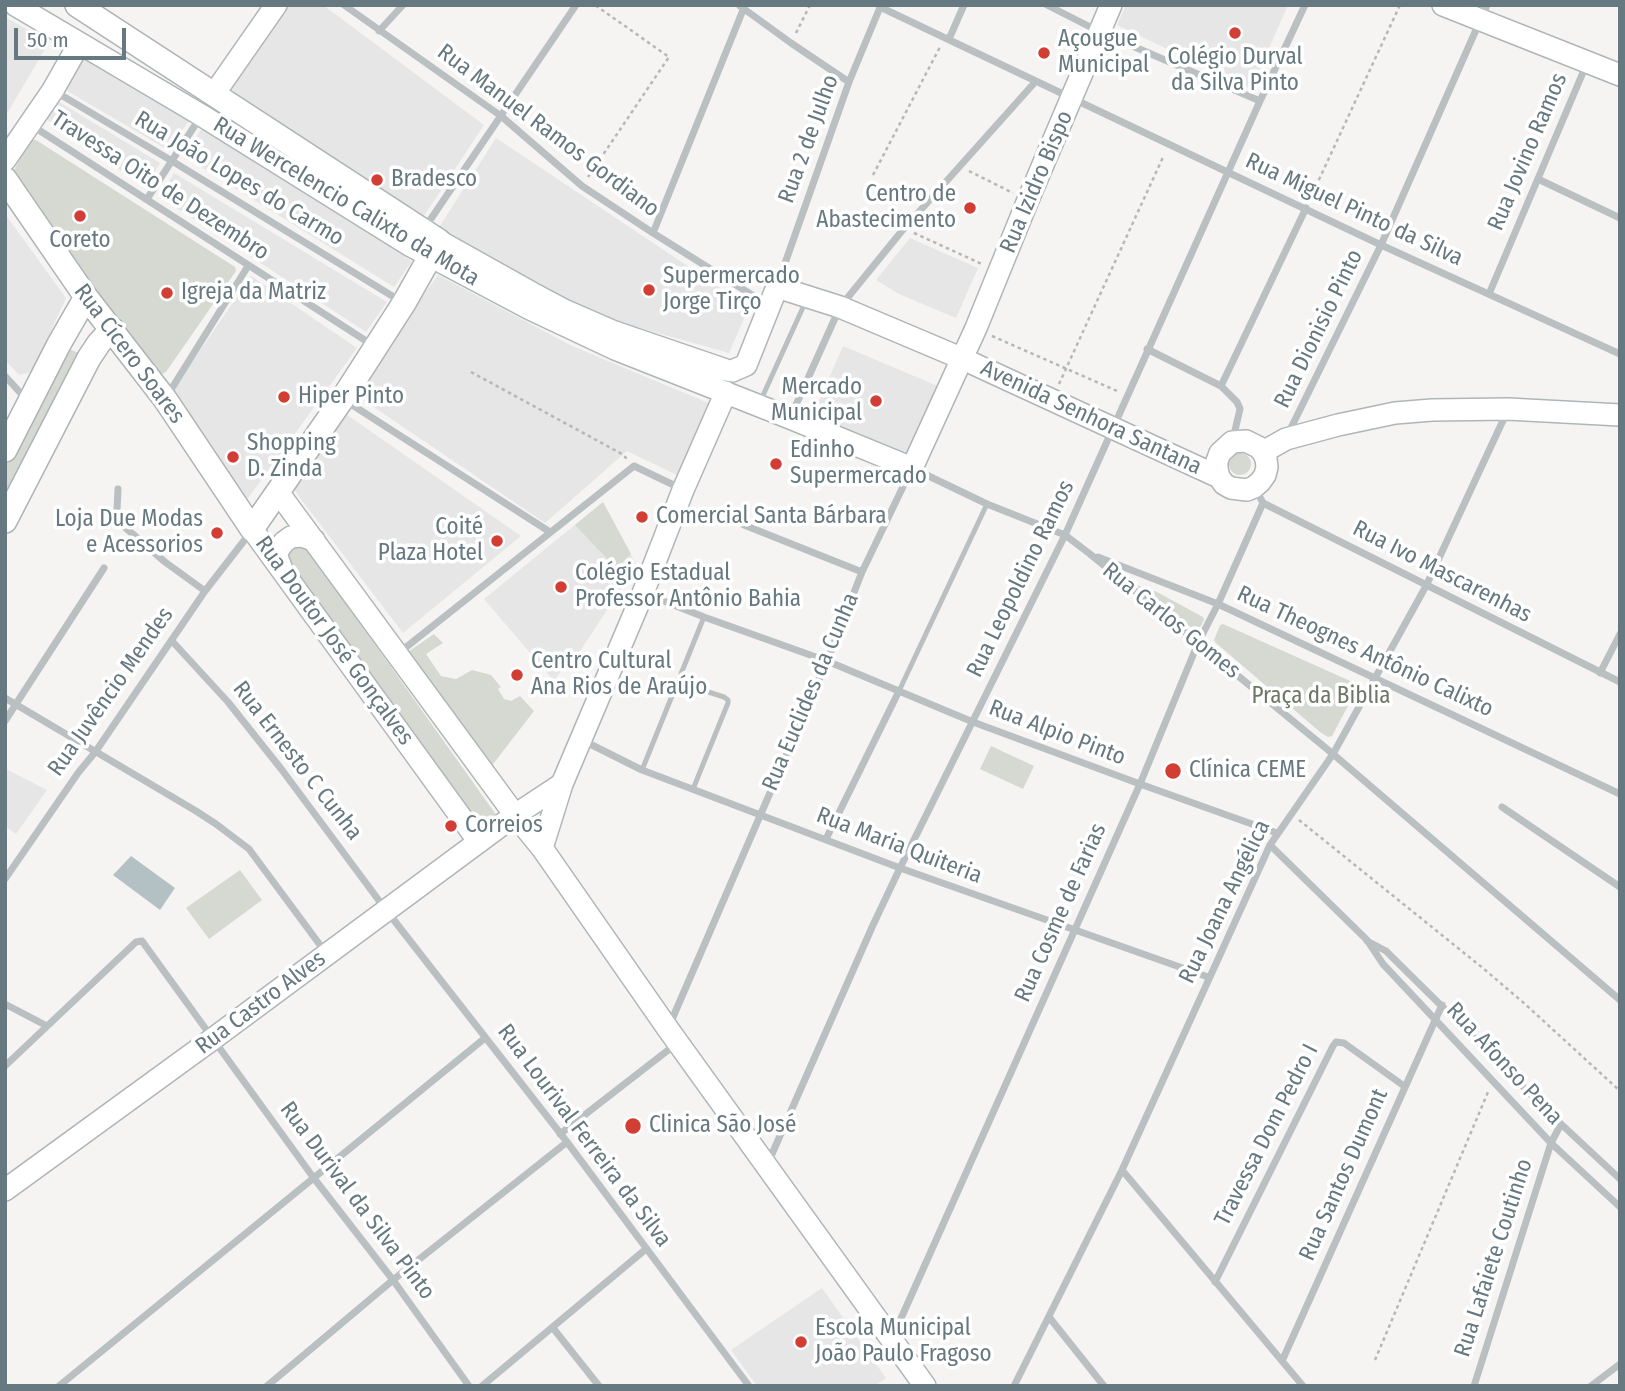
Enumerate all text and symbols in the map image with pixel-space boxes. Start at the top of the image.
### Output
scale bar [18,14,130,58]
marker: Colégio Durval da Silva Pinto [1227,25,1243,41]
place label: Açougue Municipal [1058,26,1149,80]
text: 50 m [27,27,69,53]
street label: Rua Manuel Ramos Gordiano [432,39,664,223]
place label: Colégio Durval da Silva Pinto [1167,44,1303,98]
marker: Açougue Municipal [1036,45,1052,61]
street label: Rua Jovino Ramos [1482,69,1574,235]
street label: Rua 2 de Julho [773,71,845,207]
street label: Travessa Oito de Dezembro [46,105,274,267]
street label: Rua João Lopes do Carmo [129,106,349,252]
street label: Rua Izidro Bispo [995,107,1079,257]
street label: Rua Wercelencio Calixto da Mota [208,111,484,293]
street label: Rua Miguel Pinto da Silva [1241,147,1467,273]
place label: Bradesco [391,166,477,194]
marker: Bradesco [369,172,385,188]
place label: Centro de Abastecimento [816,181,956,235]
marker: Centro de Abastecimento [962,200,978,216]
marker: Coreto [72,208,88,224]
place label: Coreto [49,227,111,255]
street label: Rua Dionisio Pinto [1269,245,1369,413]
place label: Supermercado Jorge Tirço [663,263,800,317]
street label: Rua Cícero Soares [68,279,190,429]
place label: Igreja da Matriz [181,279,326,307]
marker: Supermercado Jorge Tirço [641,282,657,298]
marker: Igreja da Matriz [159,285,175,301]
street label: Avenida Senhora Santana [976,355,1206,481]
place label: Mercado Municipal [771,374,862,428]
place label: Hiper Pinto [298,383,404,411]
marker: Hiper Pinto [276,389,292,405]
marker: Mercado Municipal [868,393,884,409]
place label: Shopping D. Zinda [247,430,336,484]
place label: Edinho Supermercado [790,437,927,491]
marker: Shopping D. Zinda [225,449,241,465]
marker: Edinho Supermercado [768,456,784,472]
street label: Rua Leopoldino Ramos [961,476,1081,682]
place label: Comercial Santa Bárbara [656,503,887,531]
place label: Loja Due Modas e Acessorios [55,506,203,560]
marker: Comercial Santa Bárbara [634,509,650,525]
place label: Coité Plaza Hotel [378,514,483,568]
street label: Rua Ivo Mascarenhas [1348,515,1536,629]
marker: Loja Due Modas e Acessorios [209,525,225,541]
street label: Rua Doutor José Gonçalves [249,531,419,751]
marker: Coité Plaza Hotel [489,533,505,549]
street label: Rua Carlos Gomes [1096,557,1246,685]
place label: Colégio Estadual Professor Antônio Bahia [575,560,801,614]
marker: Colégio Estadual Professor Antônio Bahia [553,579,569,595]
street label: Rua Theognes Antônio Calixto [1232,580,1498,724]
street label: Rua Euclides da Cunha [757,589,865,795]
street label: Rua Juvêncio Mendes [42,602,180,782]
place label: Centro Cultural Ana Rios de Araújo [531,648,707,702]
marker: Centro Cultural Ana Rios de Araújo [509,667,525,683]
street label: Rua Ernesto C Cunha [226,676,368,846]
park label: Praça da Biblia [1251,683,1391,711]
street label: Rua Alpio Pinto [985,694,1129,772]
place label: Clínica CEME [1189,757,1306,785]
marker: Clínica CEME [1163,761,1183,781]
street label: Rua Maria Quiteria [812,802,986,890]
place label: Correios [465,812,543,840]
street label: Rua Joana Angélica [1174,816,1276,988]
marker: Correios [443,818,459,834]
street label: Rua Cosme de Farias [1009,819,1113,1007]
street label: Rua Castro Alves [191,945,331,1061]
street label: Rua Afonso Pena [1440,997,1568,1131]
street label: Rua Lourival Ferreira da Silva [491,1019,677,1253]
street label: Travessa Dom Pedro I [1209,1040,1325,1230]
street label: Rua Santos Dumont [1294,1085,1394,1265]
street label: Rua Durival da Silva Pinto [274,1097,440,1305]
place label: Clinica São José [649,1112,796,1140]
marker: Clinica São José [623,1116,643,1136]
street label: Rua Lafaiete Coutinho [1449,1156,1539,1360]
place label: Escola Municipal João Paulo Fragoso [815,1315,992,1369]
marker: Escola Municipal João Paulo Fragoso [793,1334,809,1350]

